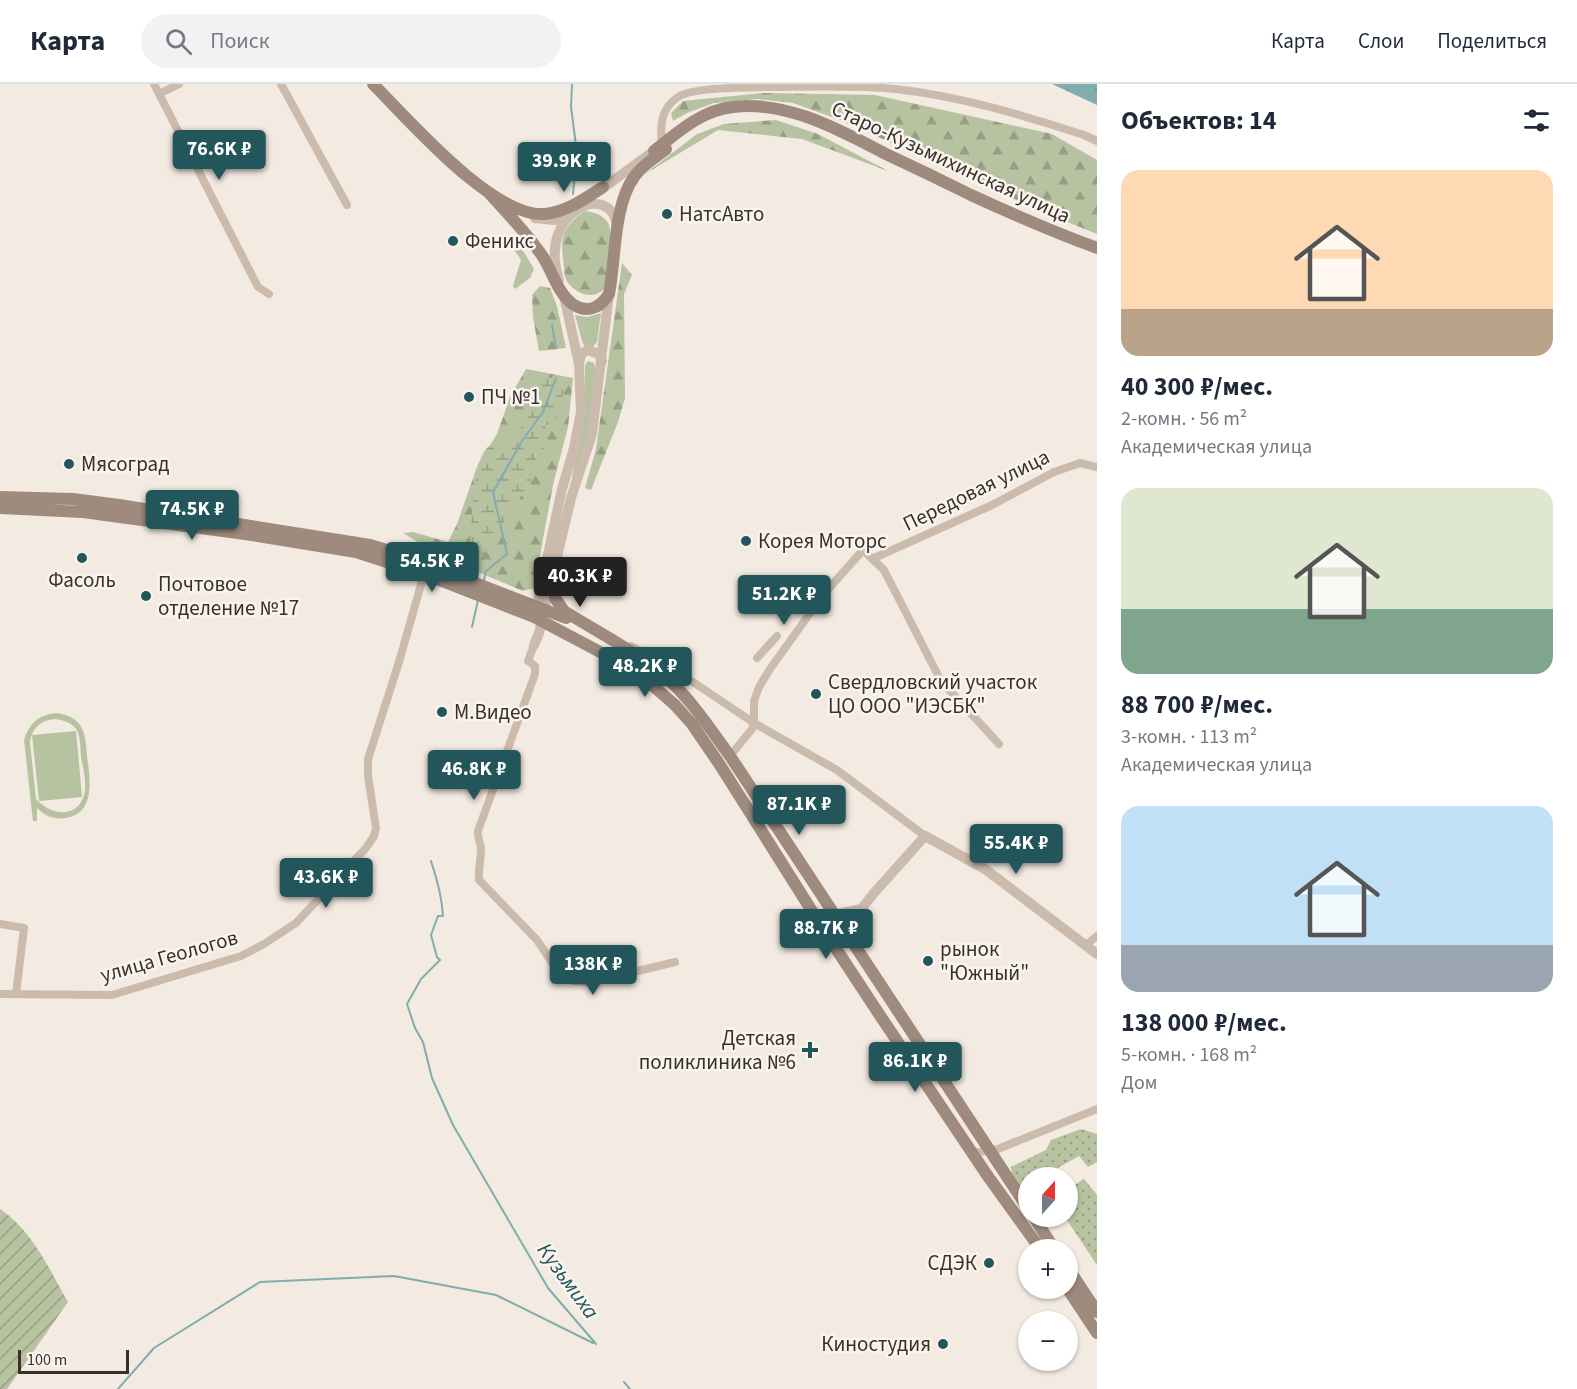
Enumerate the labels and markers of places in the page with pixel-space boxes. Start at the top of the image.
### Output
pin: 76.6K ₽ [164,130,274,181]
pin: 39.9K ₽ [509,142,619,193]
place label: НатсАвто [679,199,764,229]
marker: НатсАвто [660,207,674,221]
place label: Феникс [465,226,534,256]
marker: Феникс [446,234,460,248]
place label: ПЧ №1 [481,382,541,412]
marker: ПЧ №1 [462,390,476,404]
place label: Мясоград [81,449,169,479]
marker: Мясоград [62,457,76,471]
pin: 74.5K ₽ [137,490,247,541]
place label: Корея Моторс [758,526,887,556]
marker: Корея Моторс [739,534,753,548]
pin: 54.5K ₽ [377,542,487,593]
marker: Фасоль [75,551,89,565]
pin: 40.3K ₽ [525,557,635,608]
place label: Фасоль [48,565,116,595]
place label: Почтовое отделение №17 [158,569,299,623]
pin: 51.2K ₽ [729,575,839,626]
marker: Почтовое отделение №17 [139,589,153,603]
pin: 48.2K ₽ [590,647,700,698]
place label: Свердловский участок ЦО ООО "ИЭСБК" [828,667,1038,721]
marker: Свердловский участок ЦО ООО "ИЭСБК" [809,687,823,701]
place label: М.Видео [454,697,532,727]
marker: М.Видео [435,705,449,719]
pin: 46.8K ₽ [419,750,529,801]
pin: 87.1K ₽ [744,785,854,836]
pin: 55.4K ₽ [961,824,1071,875]
pin: 43.6K ₽ [271,858,381,909]
pin: 88.7K ₽ [771,909,881,960]
place label: рынок "Южный" [940,934,1029,988]
pin: 138K ₽ [544,945,642,996]
marker: рынок "Южный" [921,954,935,968]
place label: Детская поликлиника №6 [639,1023,796,1077]
marker: Детская поликлиника №6 [801,1041,819,1059]
pin: 86.1K ₽ [860,1042,970,1093]
place label: СДЭК [927,1248,978,1278]
marker: СДЭК [982,1256,996,1270]
place label: Киностудия [821,1329,931,1359]
marker: Киностудия [936,1337,950,1351]

